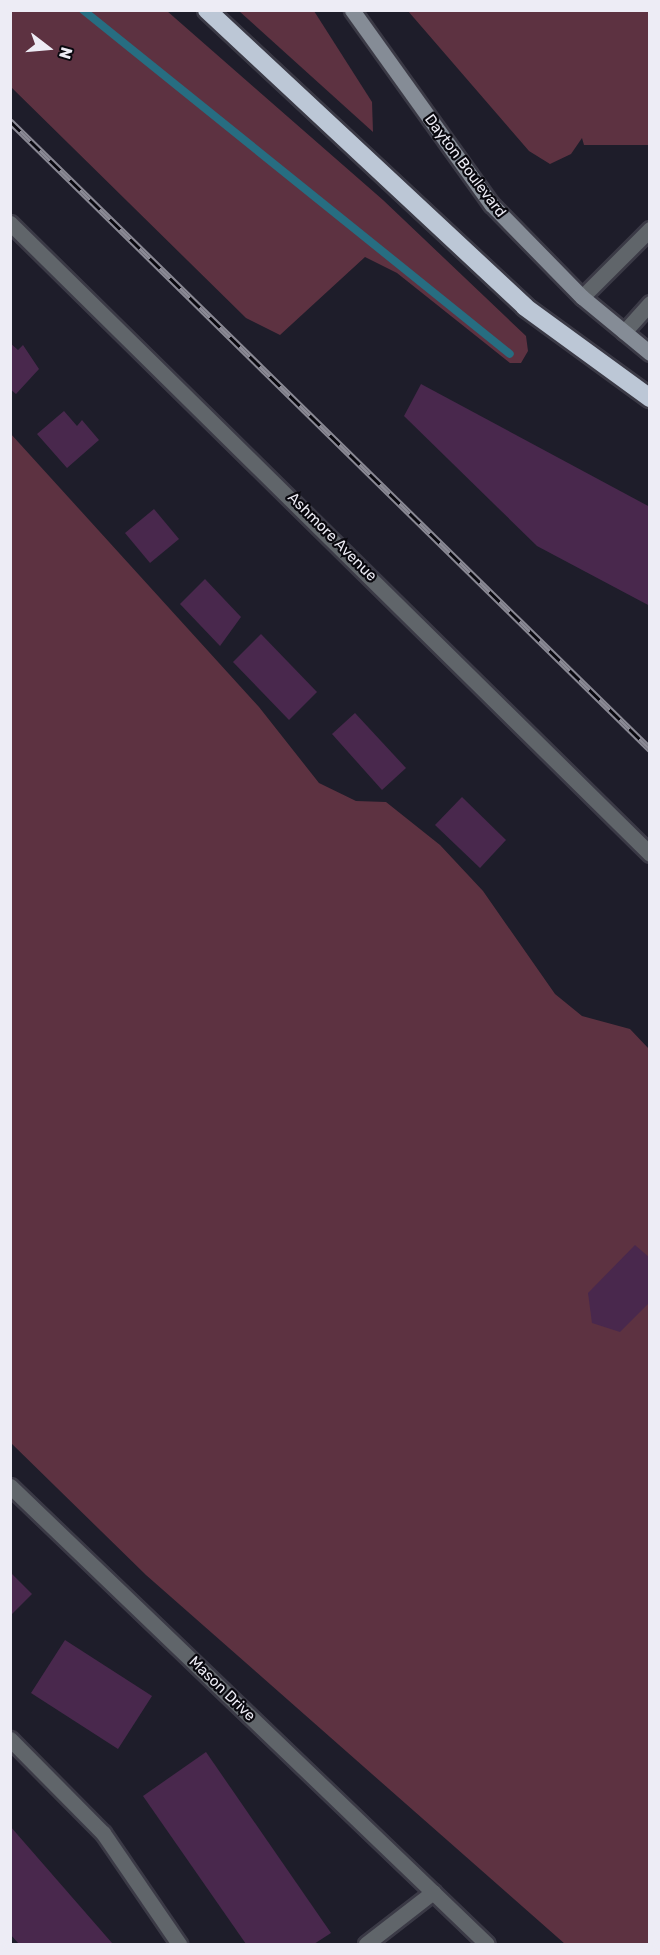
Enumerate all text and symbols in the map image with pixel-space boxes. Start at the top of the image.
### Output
north arrow [18,18,78,78]
text: N [55,45,77,61]
street label: Dayton Boulevard [420,111,510,221]
street label: Ashmore Avenue [284,489,380,585]
street label: Mason Drive [185,1653,259,1725]

